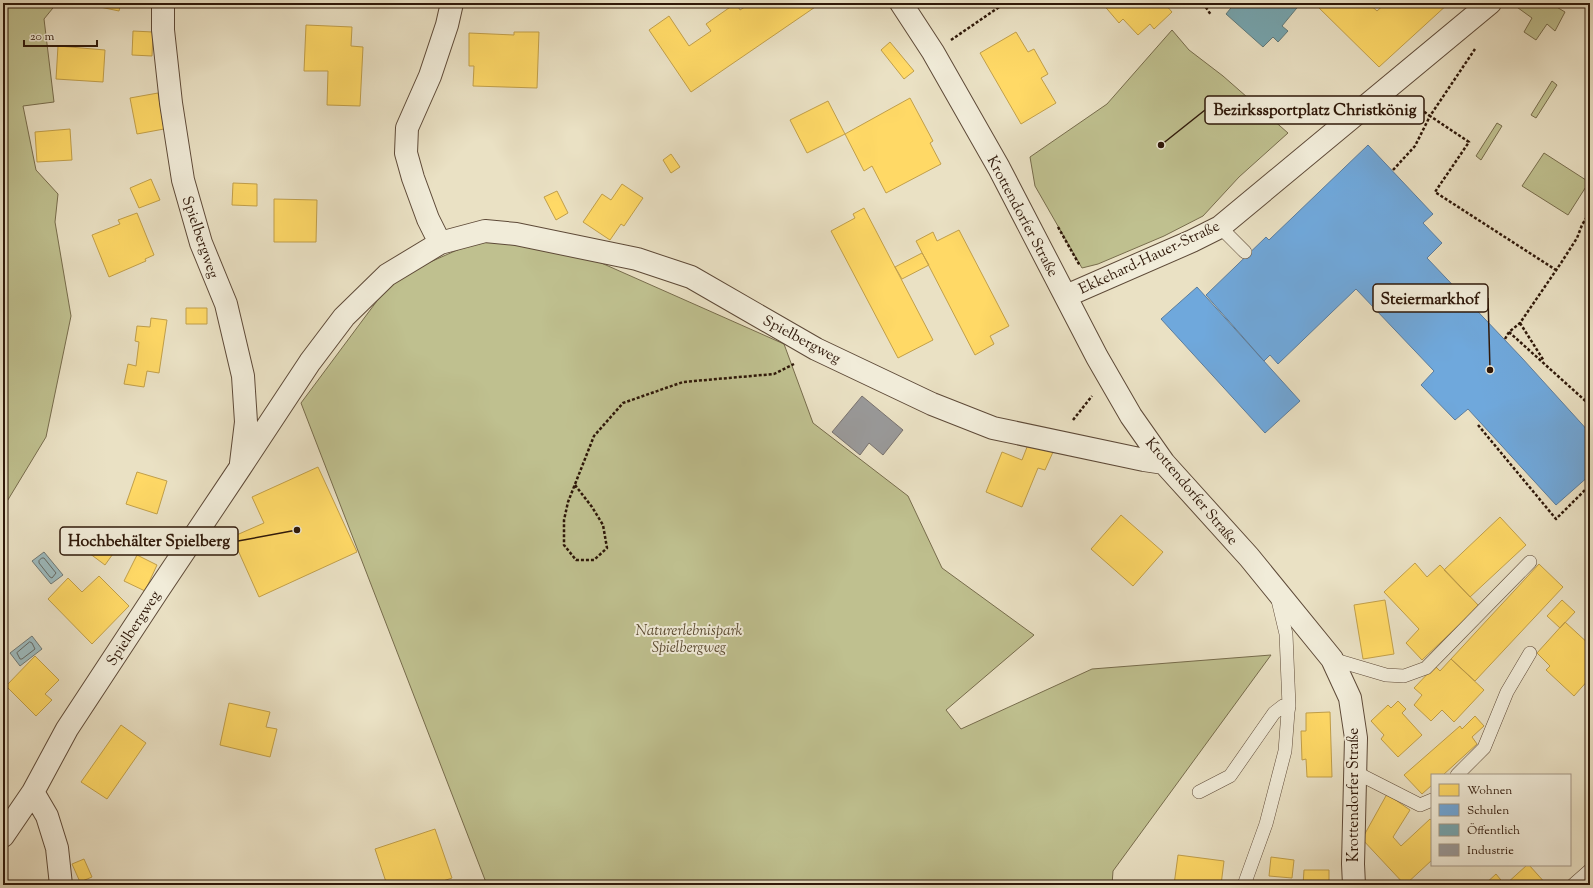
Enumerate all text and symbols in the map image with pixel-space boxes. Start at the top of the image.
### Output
scale bar [24,22,97,48]
text: 20 m [30,28,55,46]
callout: Bezirkssportplatz Christkönig [1205,96,1424,124]
text: Bezirkssportplatz Christkönig [1213,100,1417,123]
street label: Krottendorfer Straße [981,152,1063,281]
street label: Spielbergweg [176,193,223,282]
street label: Ekkehard-Hauer-Straße [1076,216,1224,300]
callout: Steiermarkhof [1373,284,1488,312]
text: Steiermarkhof [1381,289,1481,312]
street label: Spielbergweg [758,311,844,370]
street label: Krottendorfer Straße [1140,434,1242,550]
callout: Hochbehälter Spielberg [60,527,238,555]
text: Hochbehälter Spielberg [68,531,230,554]
street label: Spielbergweg [102,587,166,671]
park label: Naturerlebnispark Spielbergweg [636,621,743,659]
street label: Krottendorfer Straße [1344,728,1365,862]
legend [1431,774,1571,866]
text: Wohnen [1467,782,1512,800]
text: Schulen [1467,802,1509,820]
text: Öffentlich [1467,822,1520,840]
text: Industrie [1467,842,1514,860]

